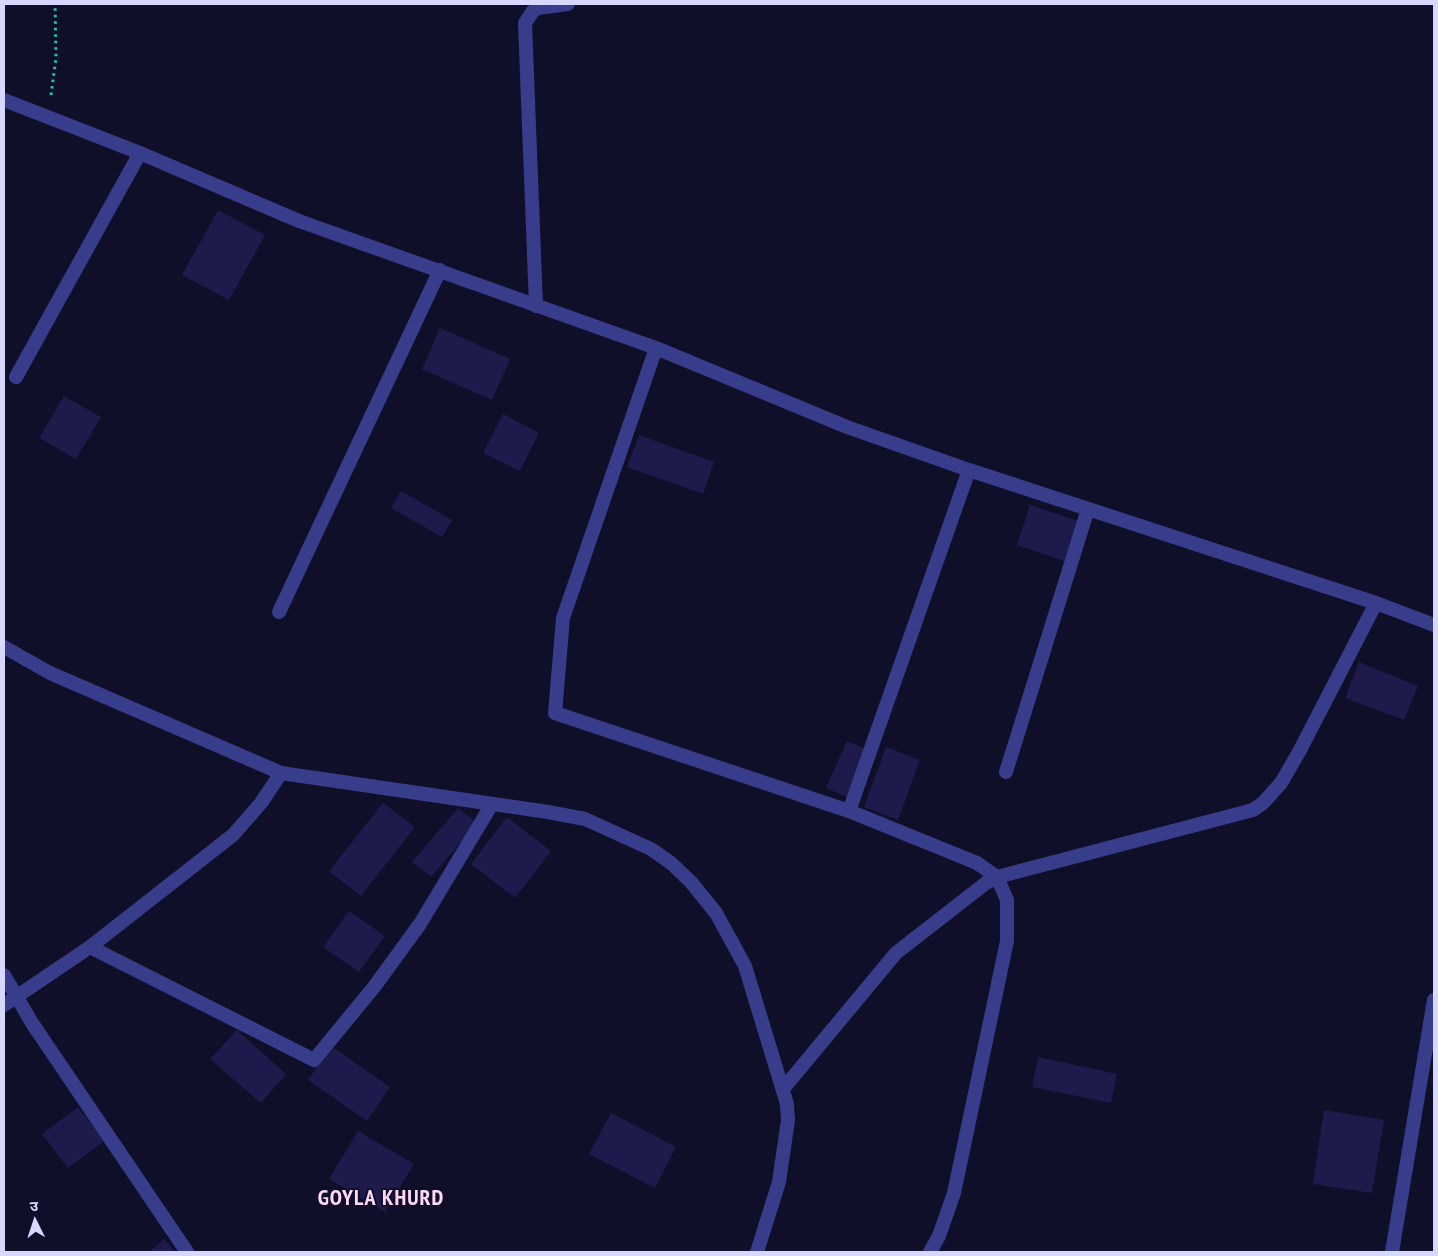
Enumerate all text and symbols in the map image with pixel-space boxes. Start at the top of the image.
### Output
district label: GOYLA KHURD [316,1186,446,1212]
north arrow [10,1196,60,1246]
text: उ [29,1197,39,1215]

